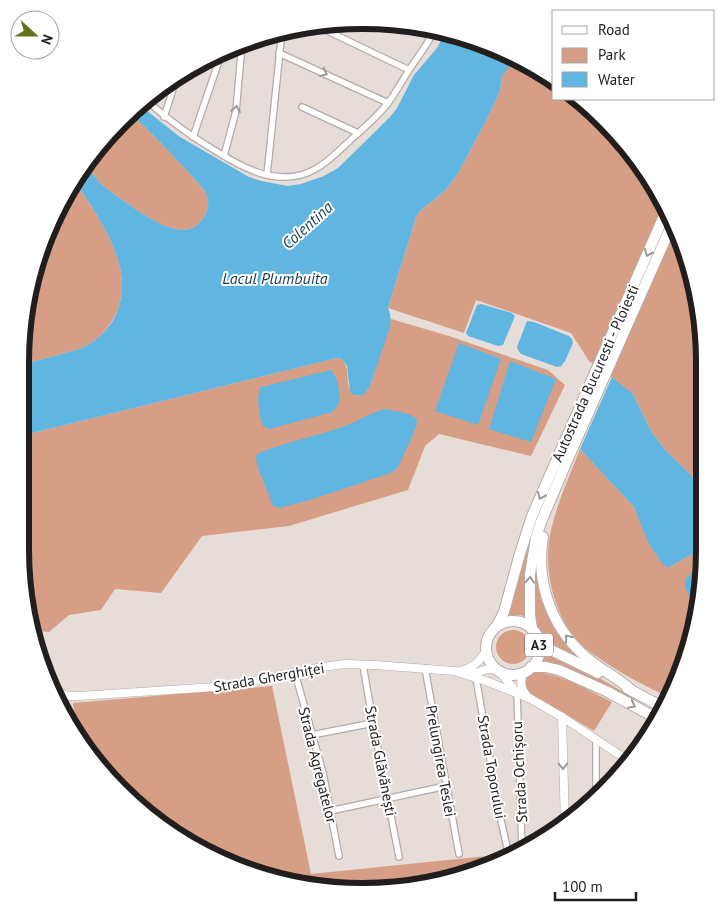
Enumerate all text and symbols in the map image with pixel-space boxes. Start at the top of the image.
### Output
north arrow [10,10,60,60]
legend [552,10,715,100]
text: Road [598,20,630,39]
text: N [37,32,57,47]
text: Park [598,45,626,64]
one-way arrow [319,67,328,78]
text: Water [598,70,635,89]
one-way arrow [230,104,240,113]
water label: Colentina [277,197,337,253]
one-way arrow [643,248,654,257]
water label: Lacul Plumbuita [222,268,328,288]
street label: Autostrada Bucuresti - Ploiesti [547,281,643,465]
one-way arrow [536,491,547,500]
one-way arrow [525,576,536,584]
road number: A3 [525,634,553,656]
one-way arrow [565,635,573,644]
street label: Strada Gherghiței [212,658,326,696]
one-way arrow [627,699,636,709]
street label: Strada Glăvănești [361,704,401,818]
street label: Prelungirea Teslei [422,704,460,818]
street label: Strada Agregatelor [294,705,342,825]
street label: Strada Toporului [474,714,510,820]
street label: Strada Ochișoru [507,721,531,823]
one-way arrow [558,762,569,770]
scale bar [555,870,636,902]
text: 100 m [562,877,603,896]

